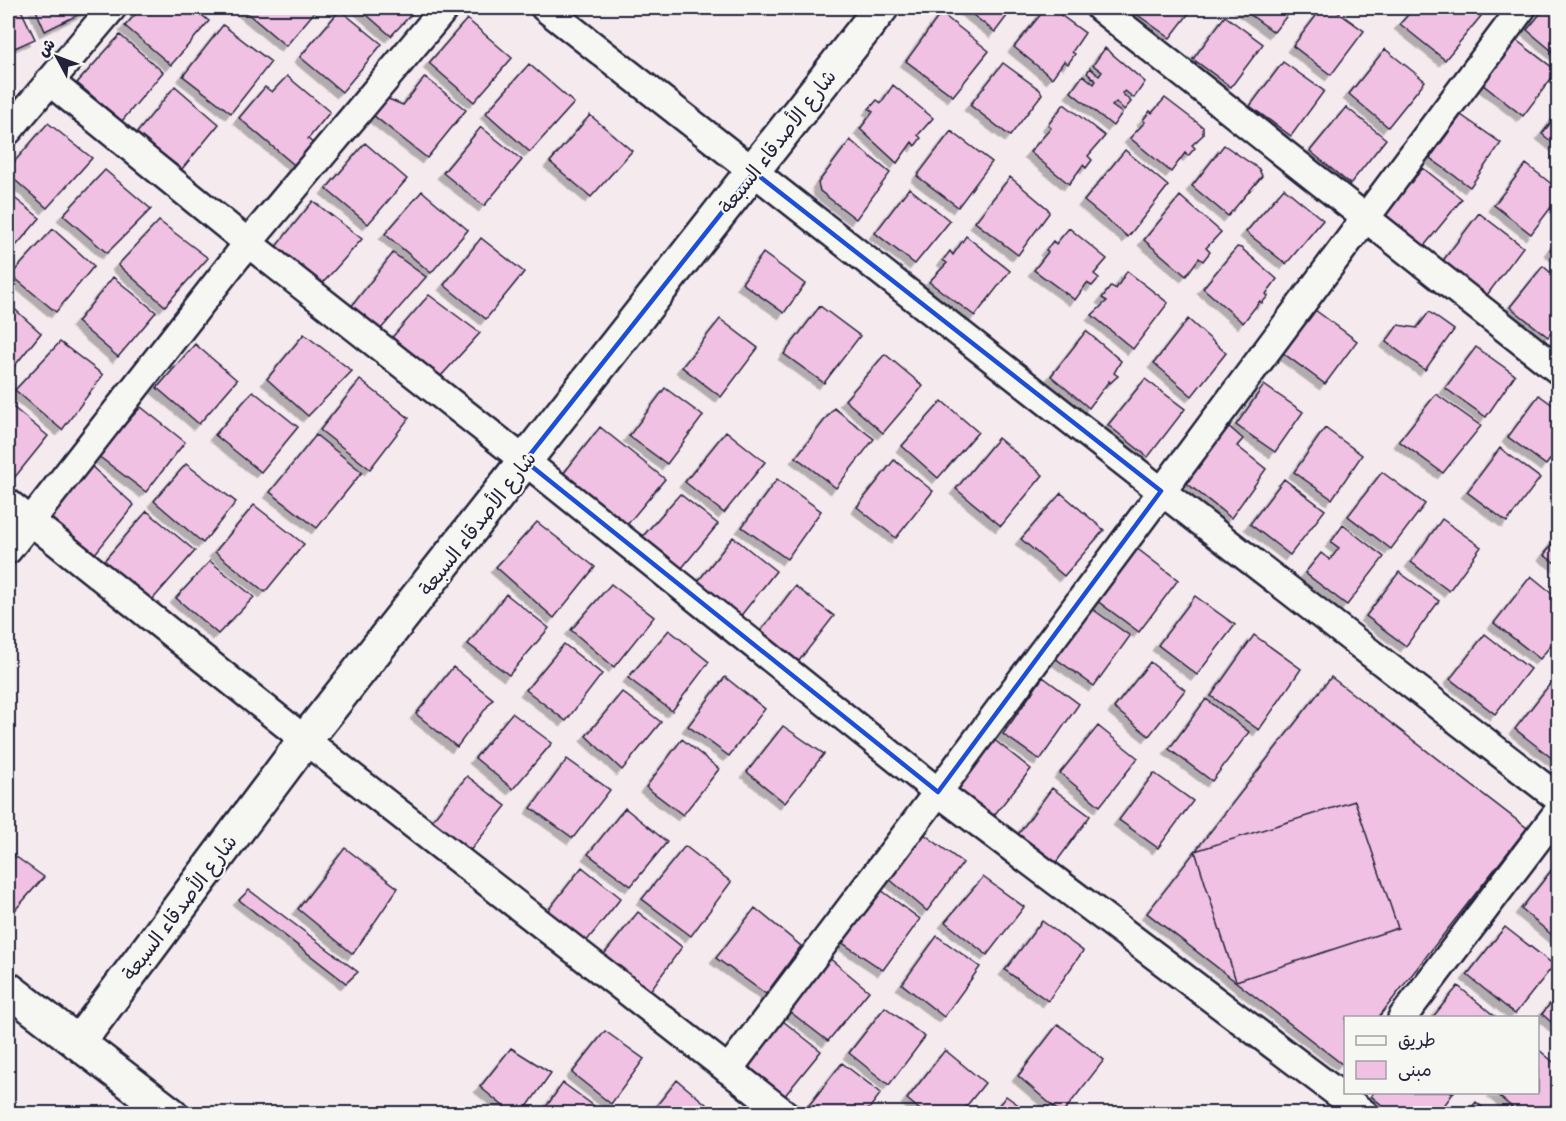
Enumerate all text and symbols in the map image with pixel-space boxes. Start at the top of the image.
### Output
north arrow [27,27,87,87]
text: ش [32,33,60,61]
street label: شارع الأصدقاء السبعة [712,63,843,219]
street label: شارع الأصدقاء السبعة [412,445,543,601]
street label: شارع الأصدقاء السبعة [115,829,244,986]
legend [1344,1016,1539,1094]
text: طريق [1398,1027,1436,1052]
text: مبنى [1398,1057,1432,1082]

